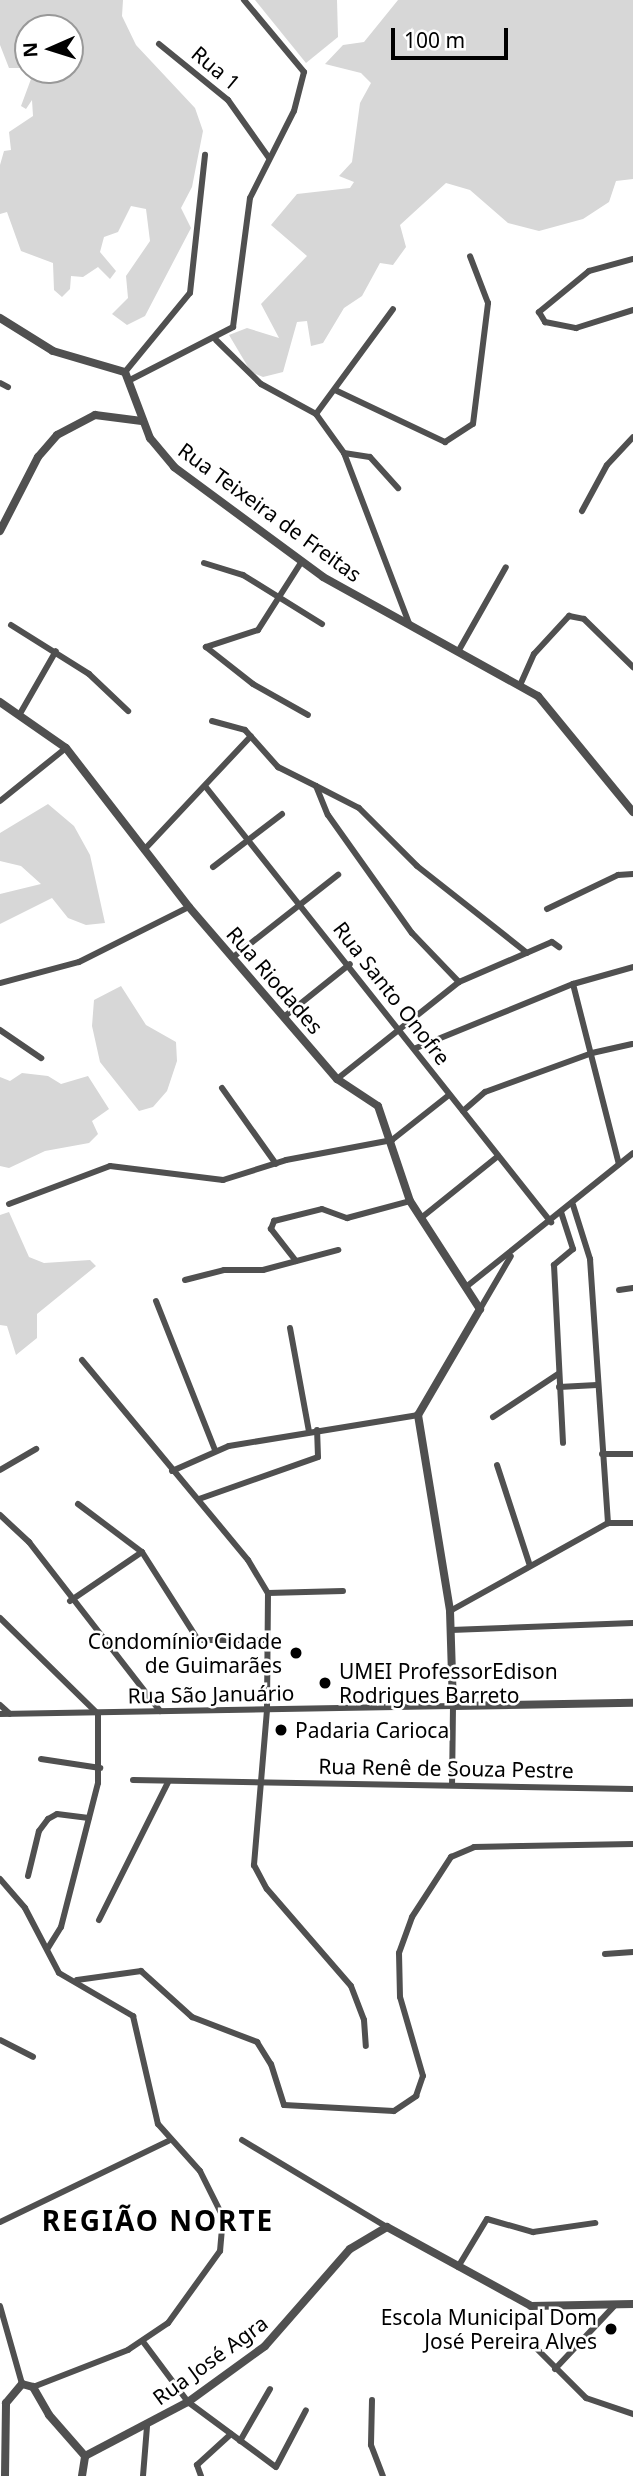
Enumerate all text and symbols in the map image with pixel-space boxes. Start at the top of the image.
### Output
north arrow [14,14,84,84]
scale bar [395,14,512,58]
text: 100 m [404,26,465,54]
street label: Rua 1 [187,41,245,95]
text: N [17,42,43,58]
street label: Rua Teixeira de Freitas [174,437,366,587]
street label: Rua Santo Onofre [328,916,456,1070]
street label: Rua Riodades [222,921,328,1039]
place label: Condomínio Cidade de Guimarães [88,1628,282,1678]
marker: Condomínio Cidade de Guimarães [288,1645,304,1661]
place label: UMEI ProfessorEdison Rodrigues Barreto [339,1658,558,1708]
marker: UMEI ProfessorEdison Rodrigues Barreto [317,1675,333,1691]
street label: Rua São Januário [127,1680,295,1708]
place label: Padaria Carioca [295,1717,449,1743]
marker: Padaria Carioca [273,1722,289,1738]
street label: Rua Renê de Souza Pestre [318,1753,574,1783]
district label: REGIÃO NORTE [43,2203,273,2237]
place label: Escola Municipal Dom José Pereira Alves [381,2304,597,2354]
street label: Rua José Agra [148,2310,272,2410]
marker: Escola Municipal Dom José Pereira Alves [603,2321,619,2337]

